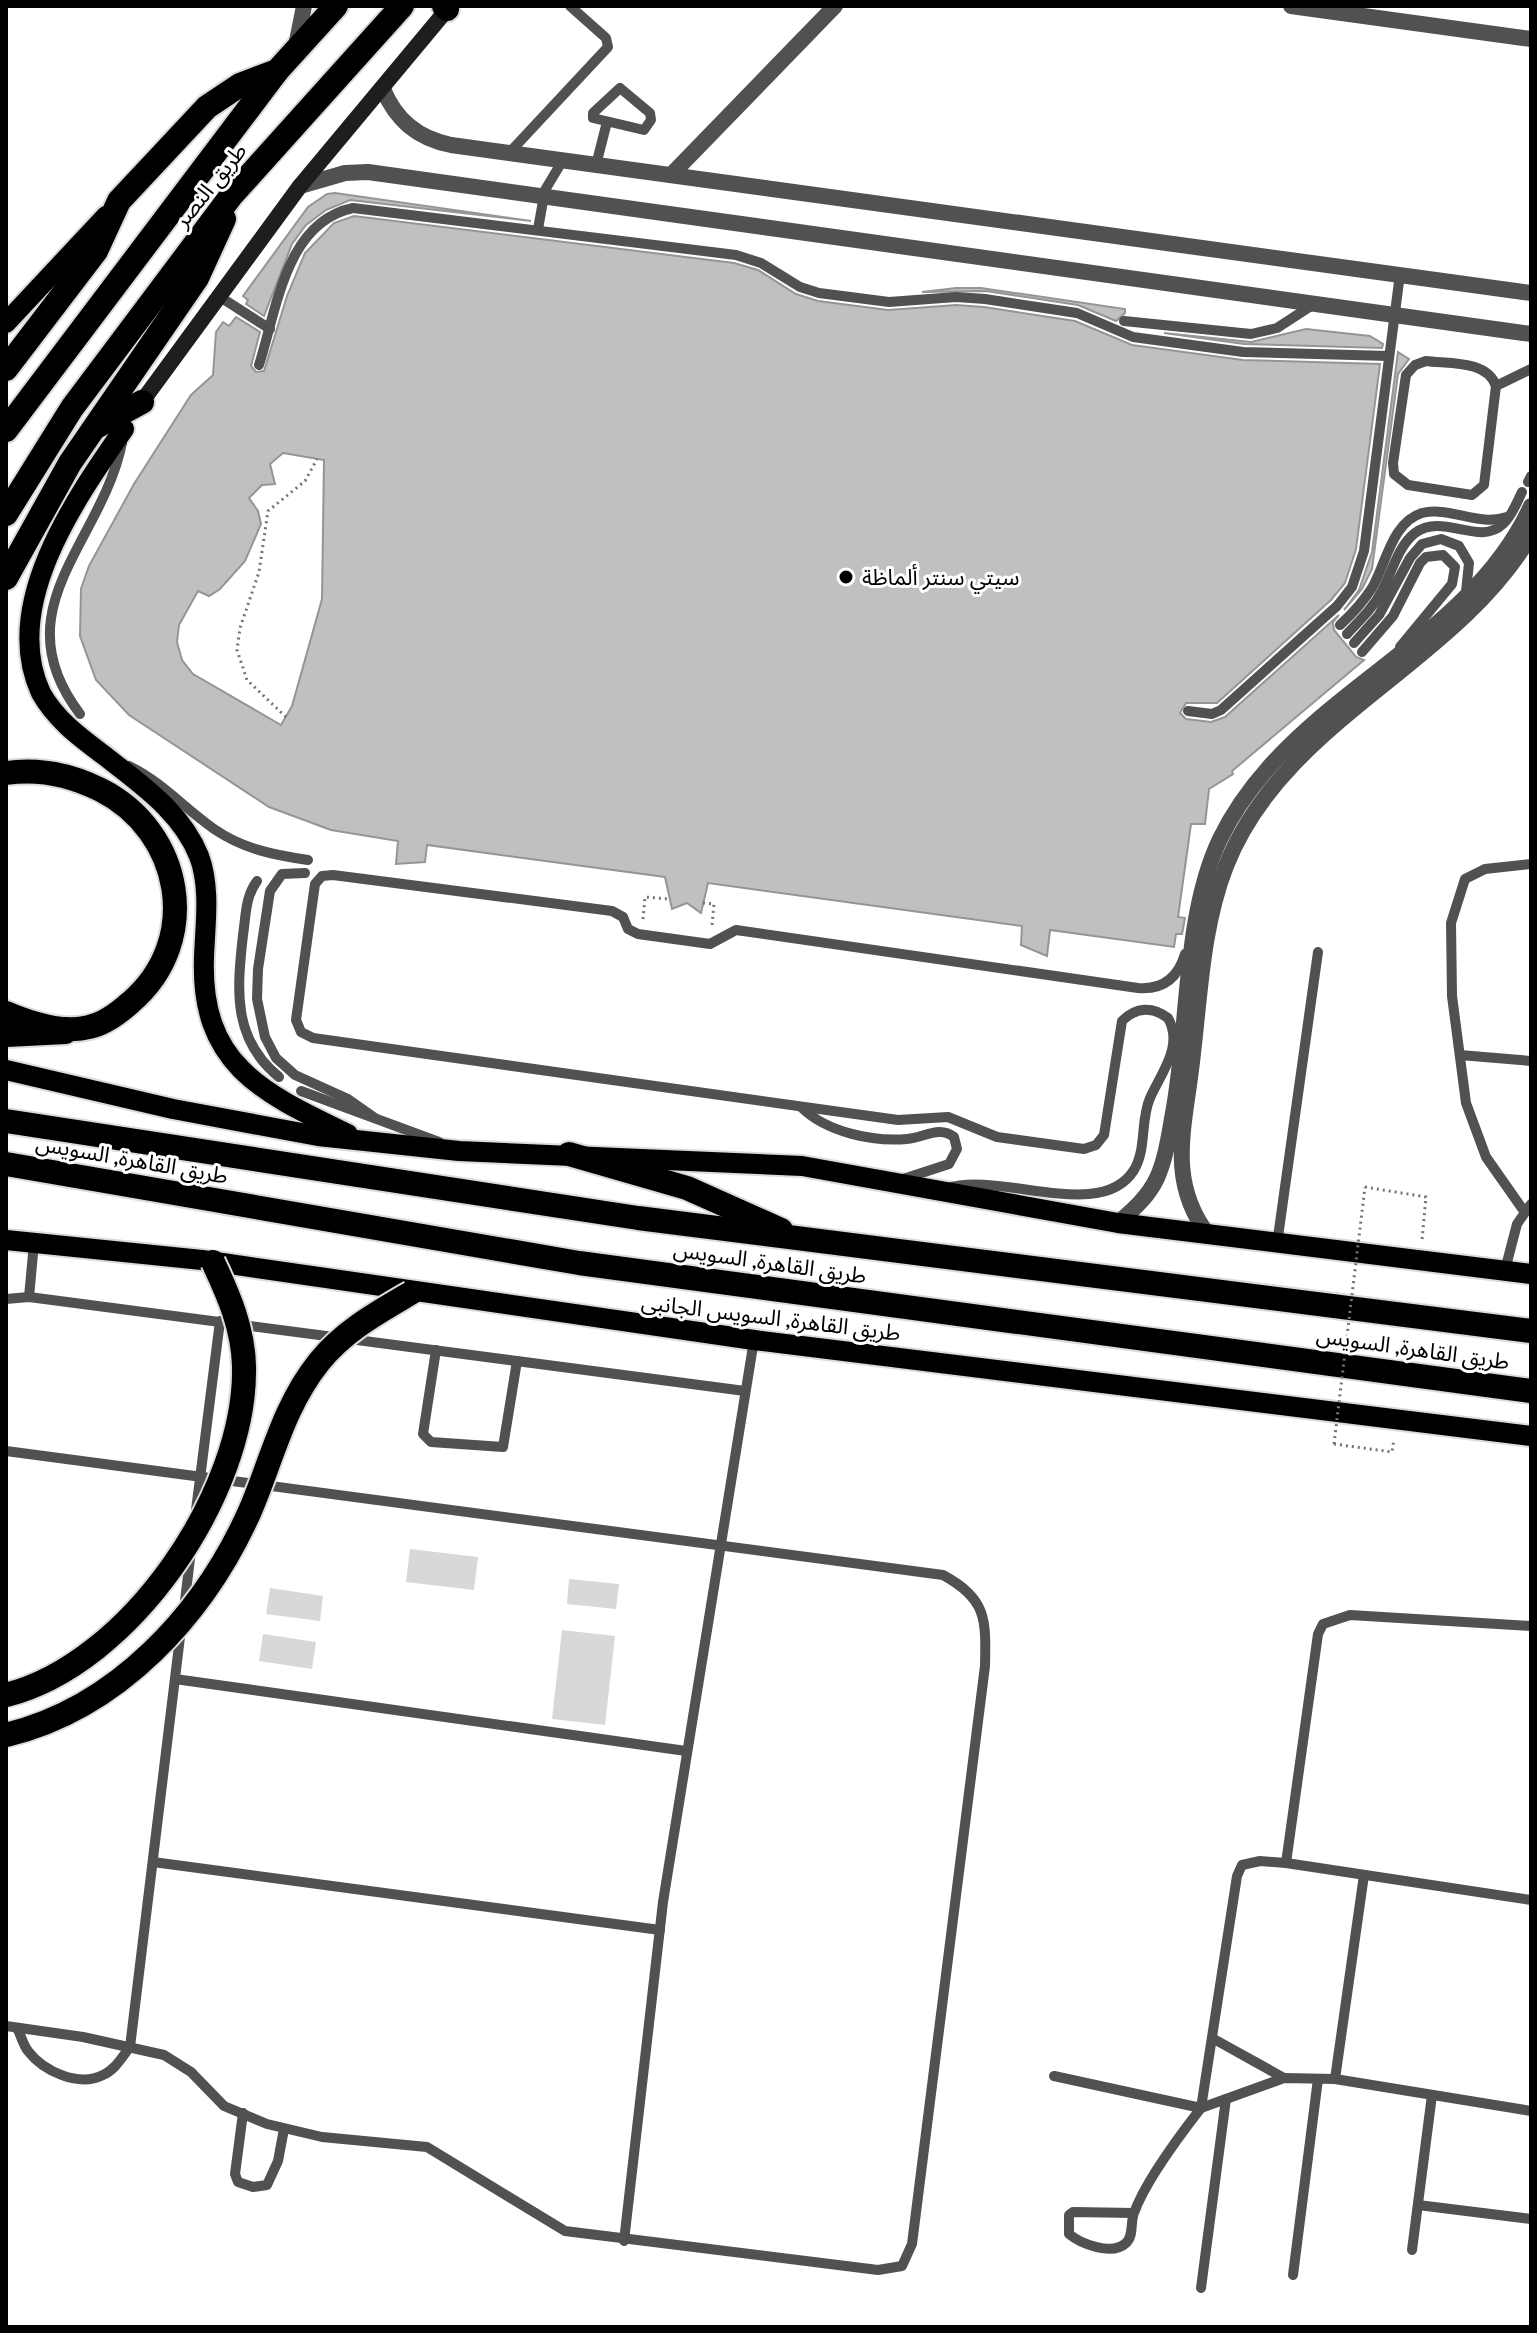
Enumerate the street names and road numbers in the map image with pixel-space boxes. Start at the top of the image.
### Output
street label: طريق النصر [169,139,254,235]
street label: طريق القاهرة, السويس [33,1131,230,1192]
street label: طريق القاهرة, السويس [671,1238,868,1291]
street label: طريق القاهرة, السويس الجانبى [640,1290,902,1349]
street label: طريق القاهرة, السويس [1314,1324,1511,1377]

